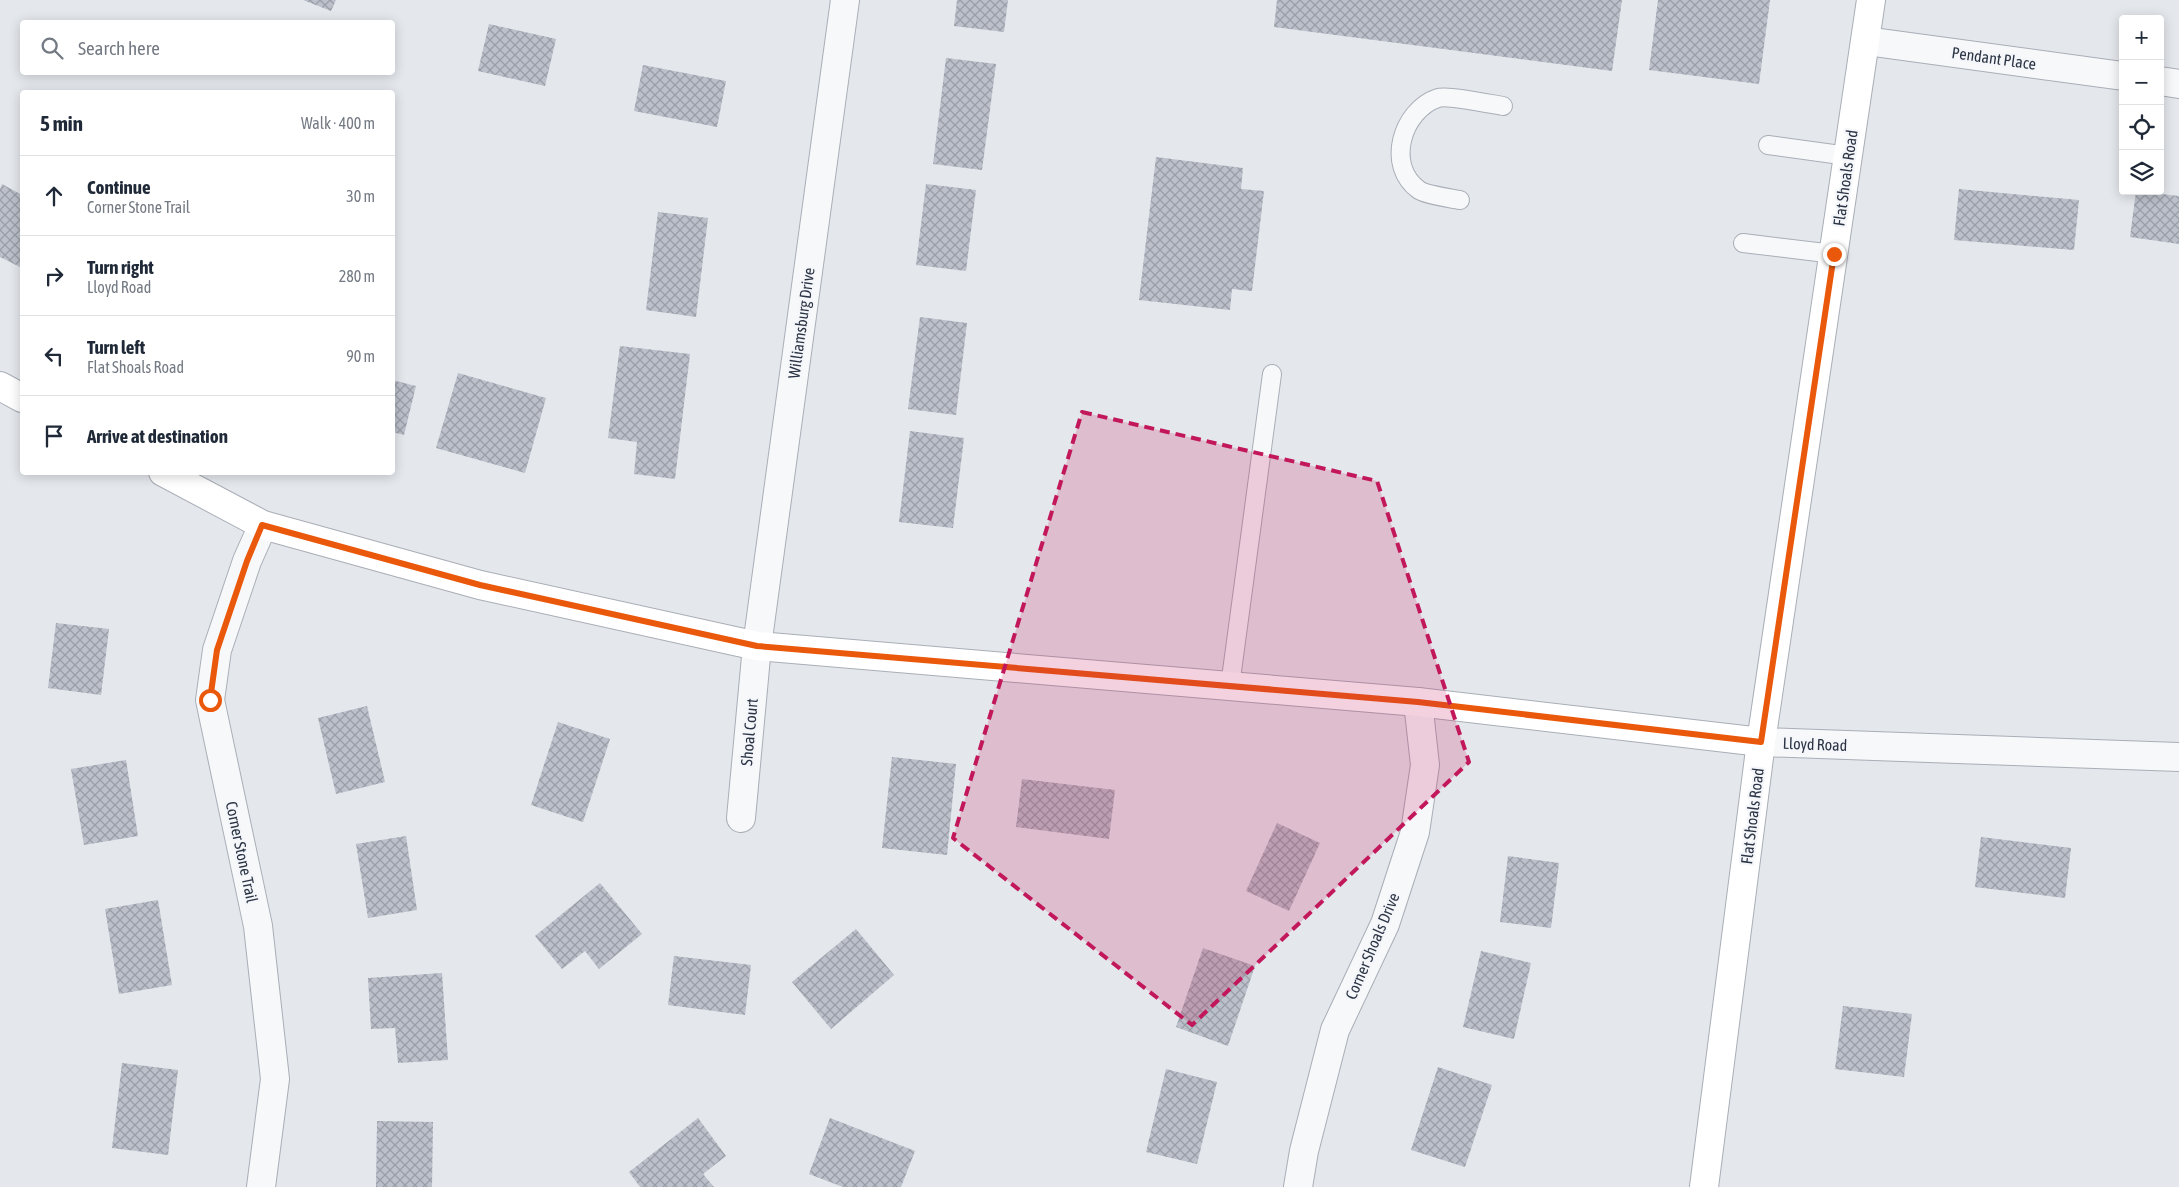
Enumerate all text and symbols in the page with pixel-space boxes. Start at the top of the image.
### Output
map controls [2119,15,2164,195]
button: + [2119,15,2164,60]
search box [20,20,395,75]
icon: search [38,34,66,62]
text: Search here [78,37,160,59]
street label: Pendant Place [1951,43,2037,73]
button: − [2119,60,2164,105]
button: locate [2119,105,2164,150]
text: 5 min [40,111,83,135]
text: Walk · 400 m [301,114,375,132]
street label: Flat Shoals Road [1829,129,1861,227]
button: layers [2119,150,2164,195]
text: Continue [87,176,151,198]
icon: ahead [40,182,68,210]
text: 30 m [346,187,375,205]
text: Corner Stone Trail [87,198,190,216]
route end [1823,243,1846,266]
text: Turn right [87,256,154,278]
icon: right [40,262,68,290]
street label: Williamsburg Drive [784,266,819,380]
text: 280 m [339,267,375,285]
text: Lloyd Road [87,278,151,296]
text: Turn left [87,336,145,358]
icon: left [40,342,68,370]
text: 90 m [346,347,375,365]
text: Flat Shoals Road [87,358,184,376]
icon: arrive [40,422,68,450]
text: Arrive at destination [87,425,228,447]
route start [199,689,222,712]
street label: Shoal Court [737,697,761,766]
street label: Lloyd Road [1782,734,1847,755]
street label: Flat Shoals Road [1737,767,1767,865]
street label: Corner Stone Trail [222,800,262,905]
street label: Corner Shoals Drive [1341,890,1403,1002]

